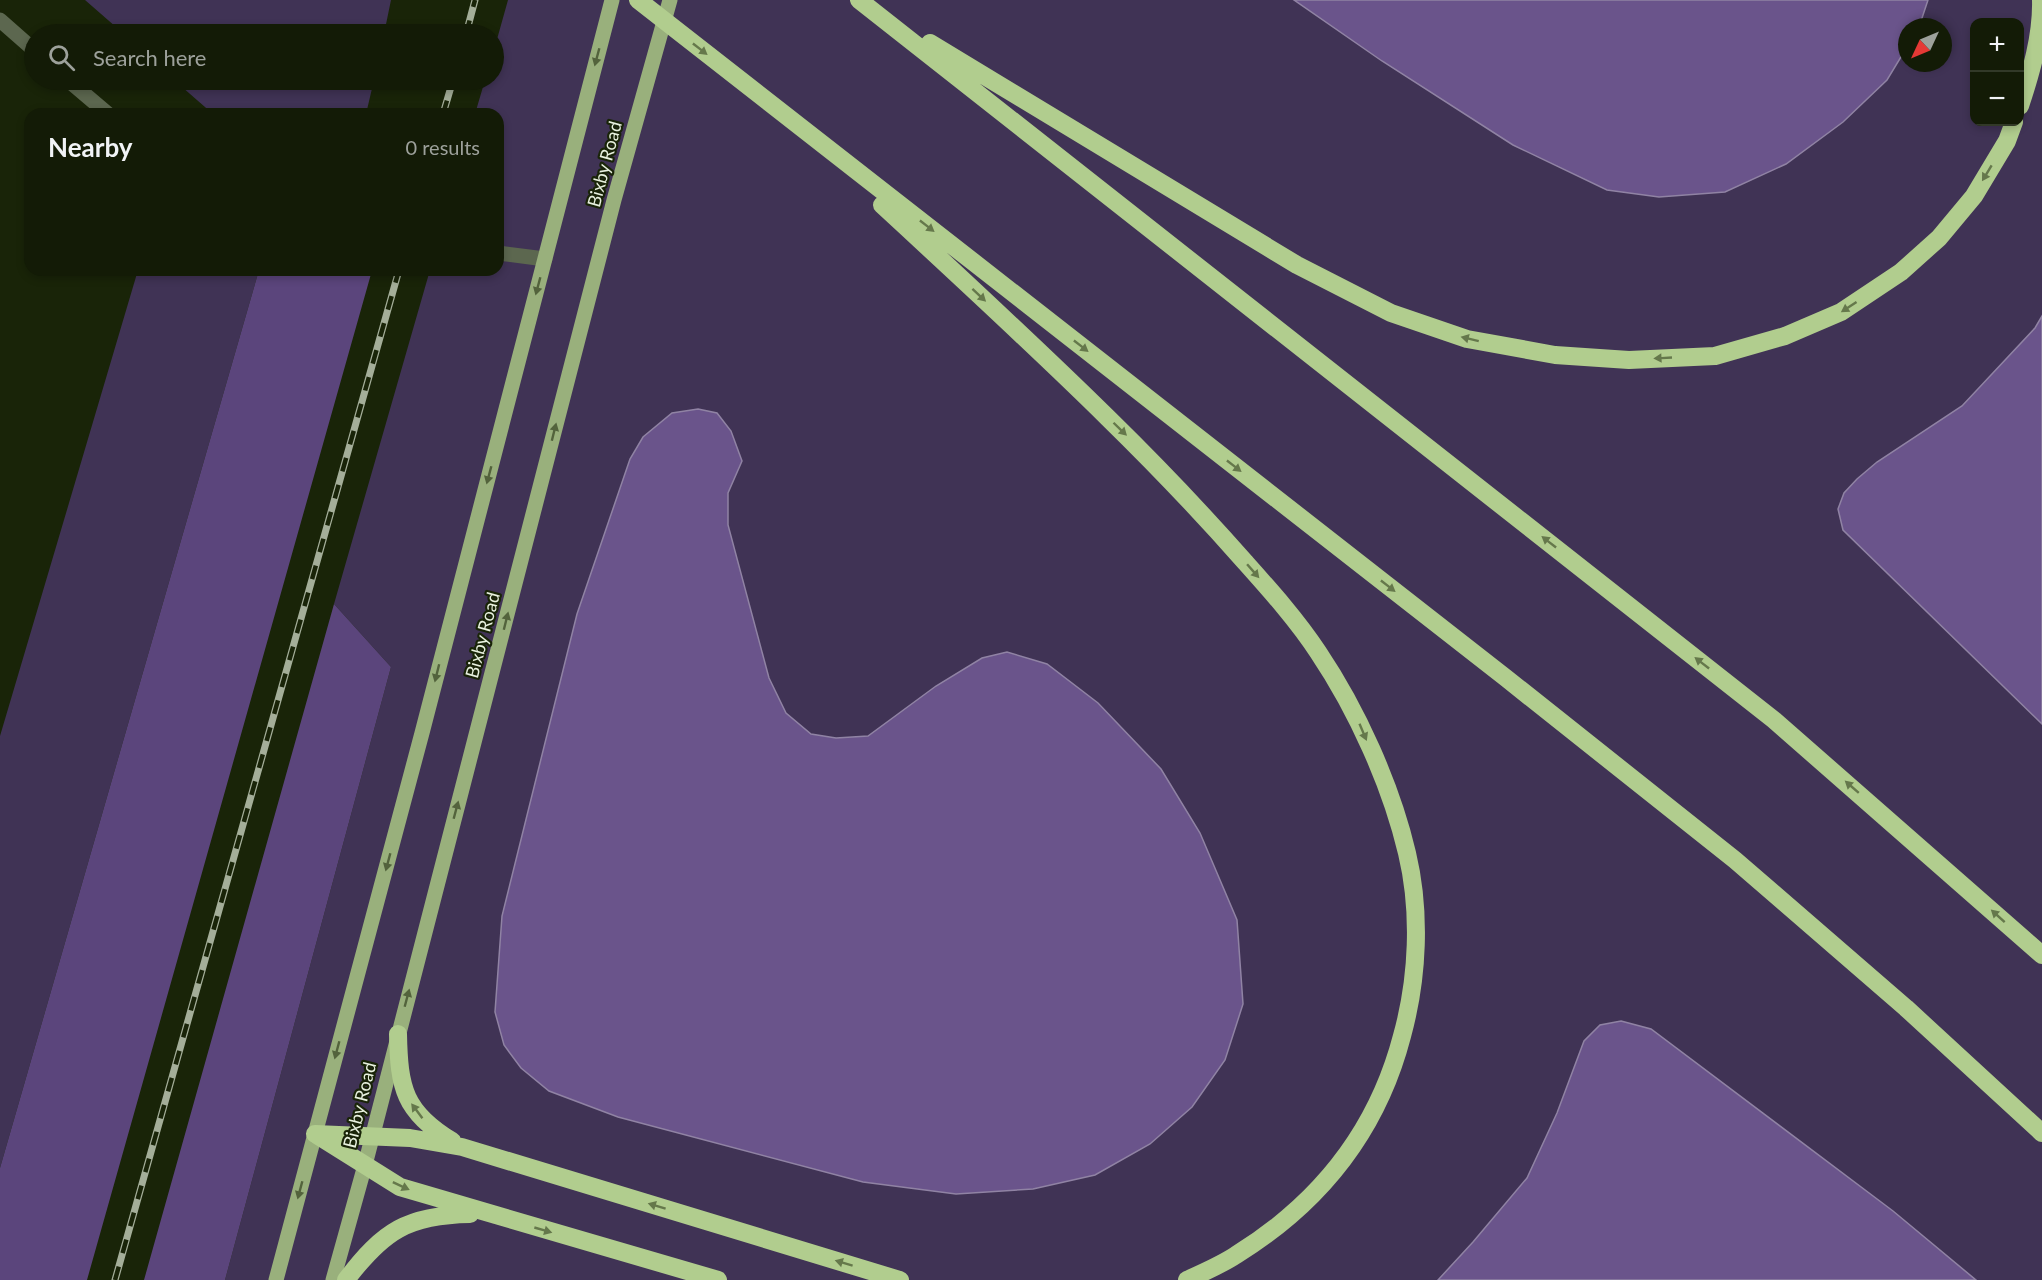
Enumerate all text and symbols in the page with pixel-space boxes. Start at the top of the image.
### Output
north arrow [1898,18,1952,72]
map controls [1970,18,2024,126]
button: + [1970,18,2024,72]
search box [24,24,504,90]
icon: search [45,41,78,74]
one-way arrow [692,43,708,56]
text: Search here [93,44,206,71]
one-way arrow [592,47,602,66]
button: − [1970,72,2024,126]
street label: Bixby Road [582,119,626,209]
text: Nearby [48,131,133,163]
text: 0 results [405,135,480,159]
one-way arrow [1982,165,1993,181]
one-way arrow [919,220,934,232]
one-way arrow [532,277,542,295]
one-way arrow [971,288,986,302]
one-way arrow [1841,301,1857,313]
one-way arrow [1460,333,1479,343]
one-way arrow [1073,340,1088,352]
one-way arrow [1653,354,1672,363]
one-way arrow [1112,422,1126,436]
one-way arrow [550,423,560,441]
one-way arrow [1226,460,1242,472]
one-way arrow [483,466,493,484]
one-way arrow [1541,536,1557,549]
one-way arrow [1246,563,1259,578]
one-way arrow [1380,579,1396,592]
street label: Bixby Road [460,590,504,680]
one-way arrow [501,612,511,630]
one-way arrow [1694,656,1710,669]
one-way arrow [432,664,442,682]
one-way arrow [1358,723,1367,740]
one-way arrow [1844,781,1860,794]
one-way arrow [452,800,462,819]
one-way arrow [382,853,392,871]
one-way arrow [1991,909,2006,923]
one-way arrow [403,989,412,1007]
one-way arrow [332,1041,342,1059]
street label: Bixby Road [338,1060,380,1150]
one-way arrow [410,1103,423,1119]
one-way arrow [295,1181,304,1199]
one-way arrow [392,1181,410,1191]
one-way arrow [648,1201,666,1210]
one-way arrow [534,1226,552,1235]
one-way arrow [835,1258,853,1267]

